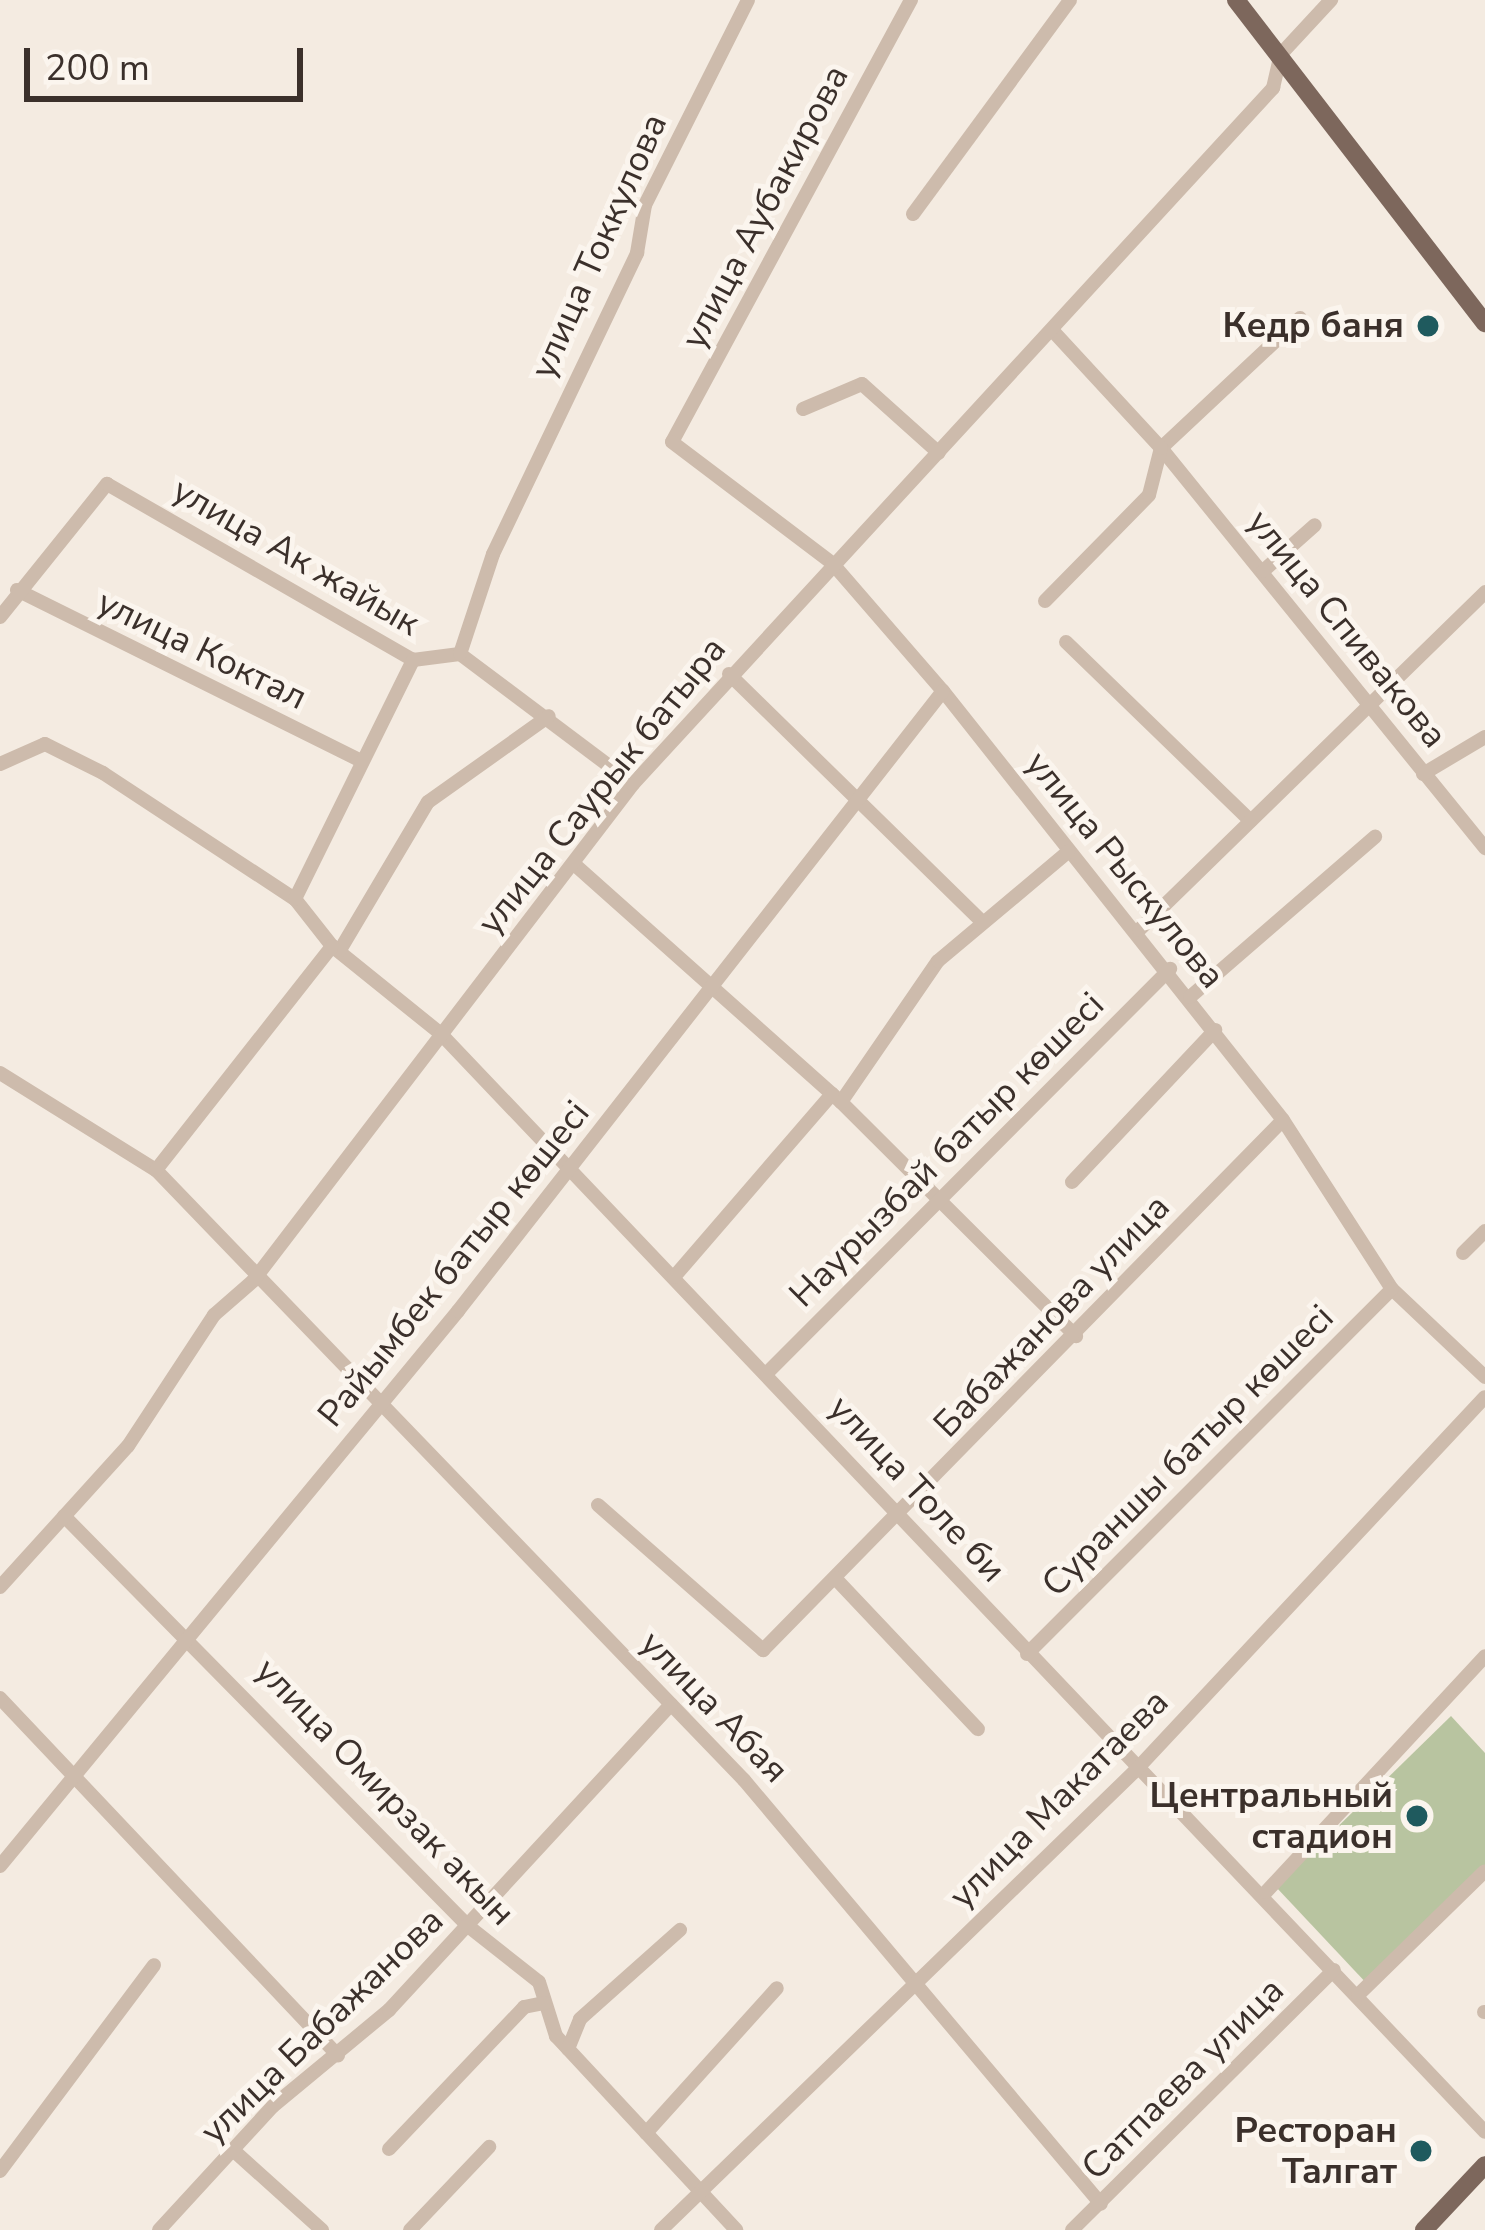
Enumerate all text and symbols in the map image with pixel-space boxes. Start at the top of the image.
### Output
scale bar [30,24,309,98]
text: 200 m [45,44,150,93]
street label: улица Аубакирова [672,58,858,356]
street label: улица Токкулова [521,107,677,385]
place label: Кедр баня [1222,304,1404,348]
marker: Кедр баня [1415,313,1441,339]
street label: улица Ак жайык [165,469,427,645]
street label: улица Спивакова [1238,501,1456,757]
street label: улица Коктал [90,581,314,719]
street label: улица Саурык батыра [469,628,735,944]
street label: улица Рыскулова [1016,743,1234,997]
street label: Наурызбай батыр көшесі [781,984,1113,1316]
street label: Райымбек батыр көшесі [309,1092,599,1436]
street label: Бабажанова улица [925,1186,1179,1446]
street label: Сураншы батыр көшесі [1033,1296,1343,1606]
street label: улица Толе би [820,1387,1014,1591]
street label: улица Абая [631,1622,797,1792]
street label: улица Омирзак акын [246,1649,524,1935]
street label: улица Макатаева [940,1680,1178,1918]
place label: Центральный стадион [1150,1773,1393,1858]
marker: Центральный стадион [1404,1803,1430,1829]
street label: улица Бабажанова [192,1899,452,2153]
street label: Сатпаева улица [1073,1969,1293,2189]
place label: Ресторан Талгат [1234,2108,1397,2193]
marker: Ресторан Талгат [1408,2138,1434,2164]

